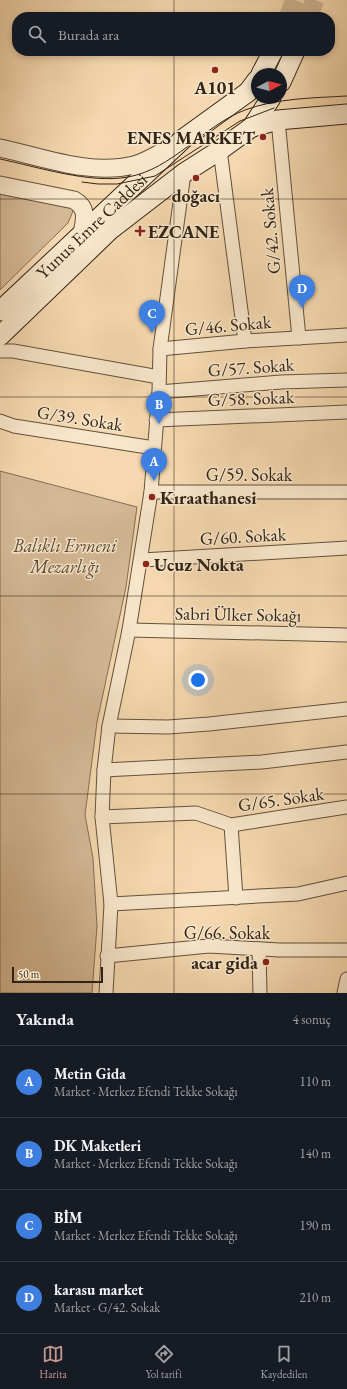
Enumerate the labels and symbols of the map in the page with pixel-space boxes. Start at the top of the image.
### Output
marker: A101 [210,65,220,75]
north arrow [251,68,287,104]
place label: A101 [193,76,236,99]
place label: ENES MARKET [127,126,255,149]
marker: ENES MARKET [258,132,268,142]
street label: Yunus Emre Caddesi [31,167,152,283]
marker: doğacı [191,173,201,183]
place label: doğacı [172,184,221,207]
street label: G/42. Sokak [255,186,285,275]
place label: EZCANE [148,220,220,243]
marker: EZCANE [135,226,145,236]
pin: D [289,275,315,308]
pin: C [139,300,165,333]
street label: G/46. Sokak [184,310,273,340]
street label: G/57. Sokak [207,352,295,381]
street label: G/58. Sokak [207,385,295,411]
pin: B [146,391,172,424]
street label: G/39. Sokak [36,400,125,436]
pin: A [141,448,167,481]
street label: G/59. Sokak [206,463,293,486]
place label: Kıraathanesi [160,486,257,509]
marker: Kıraathanesi [147,492,157,502]
street label: G/60. Sokak [199,522,287,550]
park label: Balıklı Ermeni Mezarlığı [12,534,117,579]
place label: Ucuz Nokta [154,553,244,576]
marker: Ucuz Nokta [141,559,151,569]
street label: Sabri Ülker Sokağı [175,601,302,627]
your location [188,670,208,690]
street label: G/65. Sokak [237,782,326,816]
street label: G/66. Sokak [184,921,271,944]
place label: acar gida [191,951,258,974]
marker: acar gida [261,957,271,967]
scale bar [12,965,103,984]

